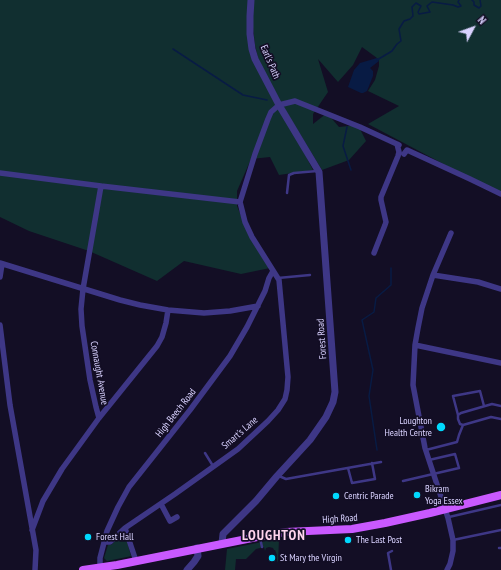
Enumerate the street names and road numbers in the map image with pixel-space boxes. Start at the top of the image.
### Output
street label: Earl's Path [258,43,282,81]
street label: Forest Road [315,318,329,360]
street label: Connaught Avenue [87,340,111,406]
street label: High Beech Road [153,386,199,440]
street label: Smart's Lane [220,414,260,452]
street label: High Road [322,512,358,526]

